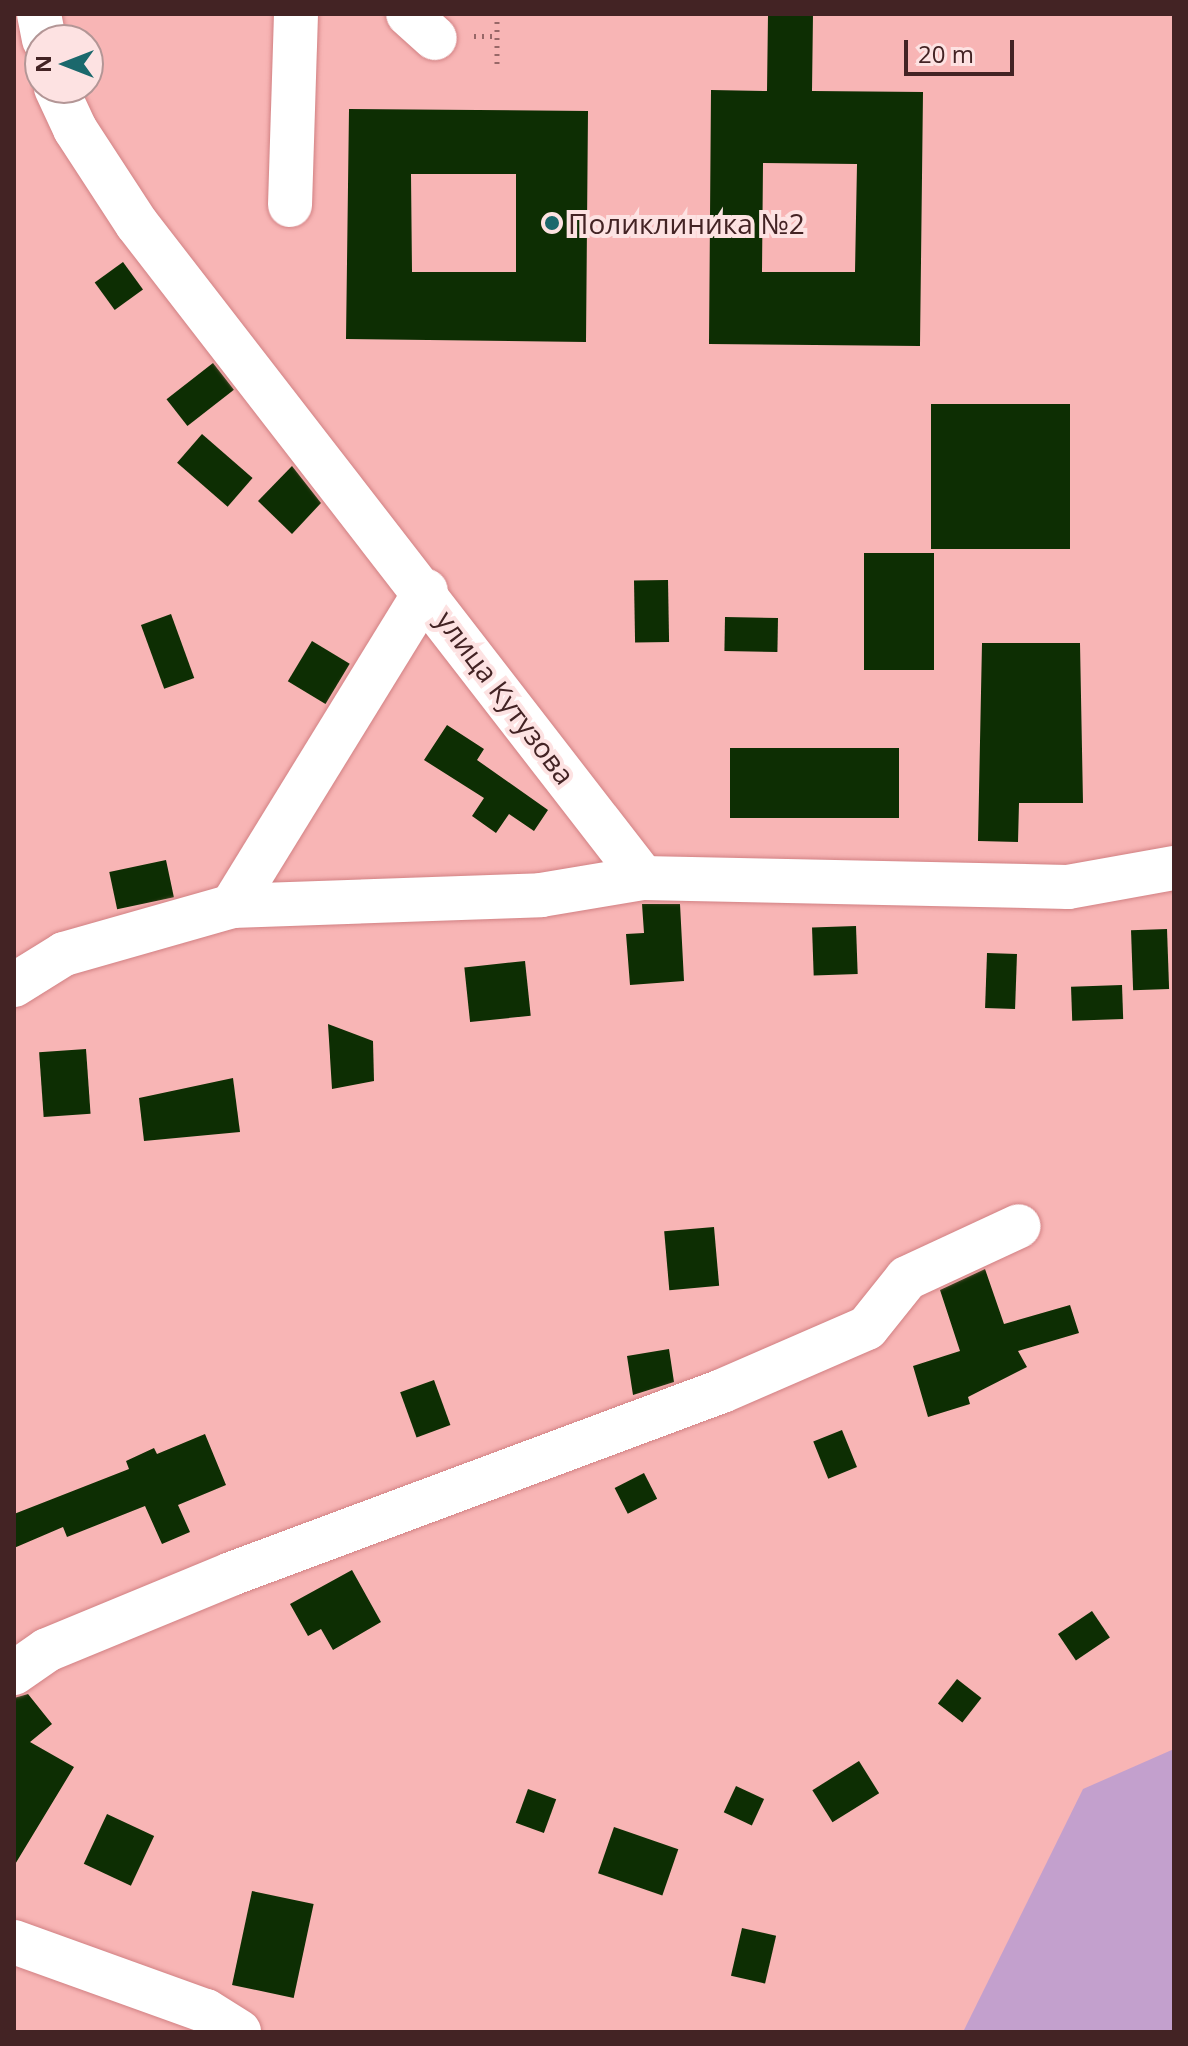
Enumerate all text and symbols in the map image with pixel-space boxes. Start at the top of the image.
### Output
north arrow [24,24,104,104]
scale bar [908,24,1018,74]
text: 20 m [918,37,974,70]
text: N [27,55,57,73]
place label: Поликлиника №2 [568,206,805,240]
marker: Поликлиника №2 [543,214,561,232]
street label: улица Кутузова [430,604,582,790]

